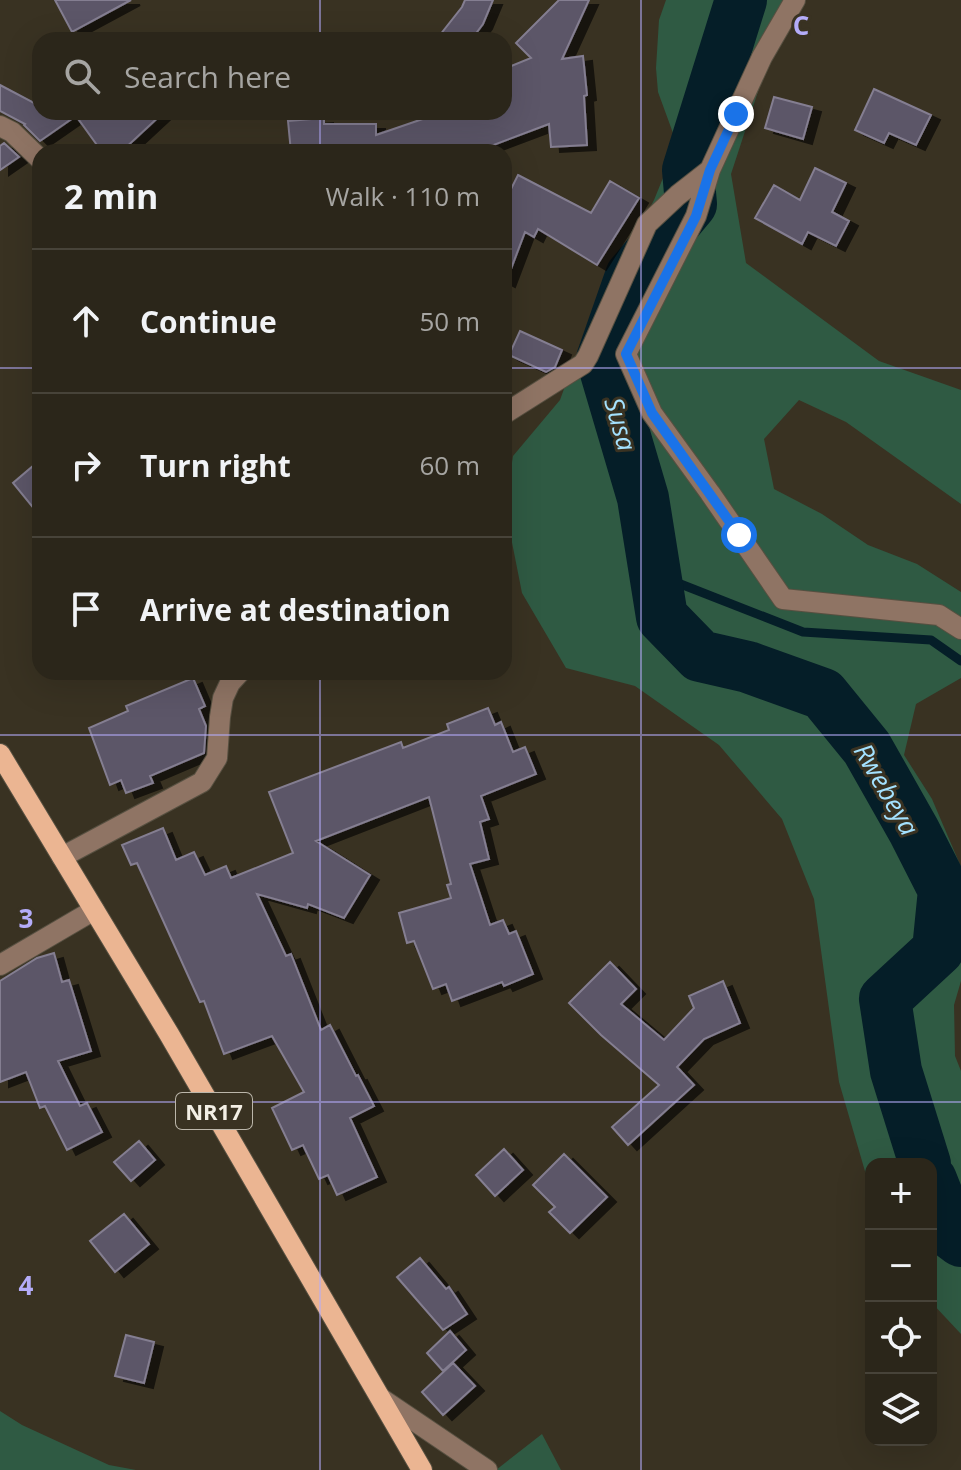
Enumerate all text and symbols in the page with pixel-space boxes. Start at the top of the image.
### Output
text: C [793,7,809,43]
search box [32,32,512,120]
icon: search [60,54,104,98]
text: Search here [124,56,291,97]
route end [718,96,754,132]
text: 2 min [64,173,158,219]
text: Walk · 110 m [326,178,480,214]
icon: ahead [64,299,108,343]
text: Continue [140,301,277,342]
text: 50 m [419,303,480,339]
water label: Susa [596,393,646,455]
icon: right [64,443,108,487]
text: Turn right [140,445,291,486]
text: 60 m [419,447,480,483]
route start [721,517,757,553]
icon: arrive [64,587,108,631]
text: Arrive at destination [140,589,451,630]
water label: Rwebeya [846,736,928,842]
text: 3 [19,900,33,936]
road number: NR17 [176,1093,252,1129]
map controls [865,1158,937,1446]
button: + [865,1158,937,1230]
button: − [865,1230,937,1302]
text: 4 [19,1267,34,1303]
button: locate [865,1302,937,1374]
button: layers [865,1374,937,1446]

